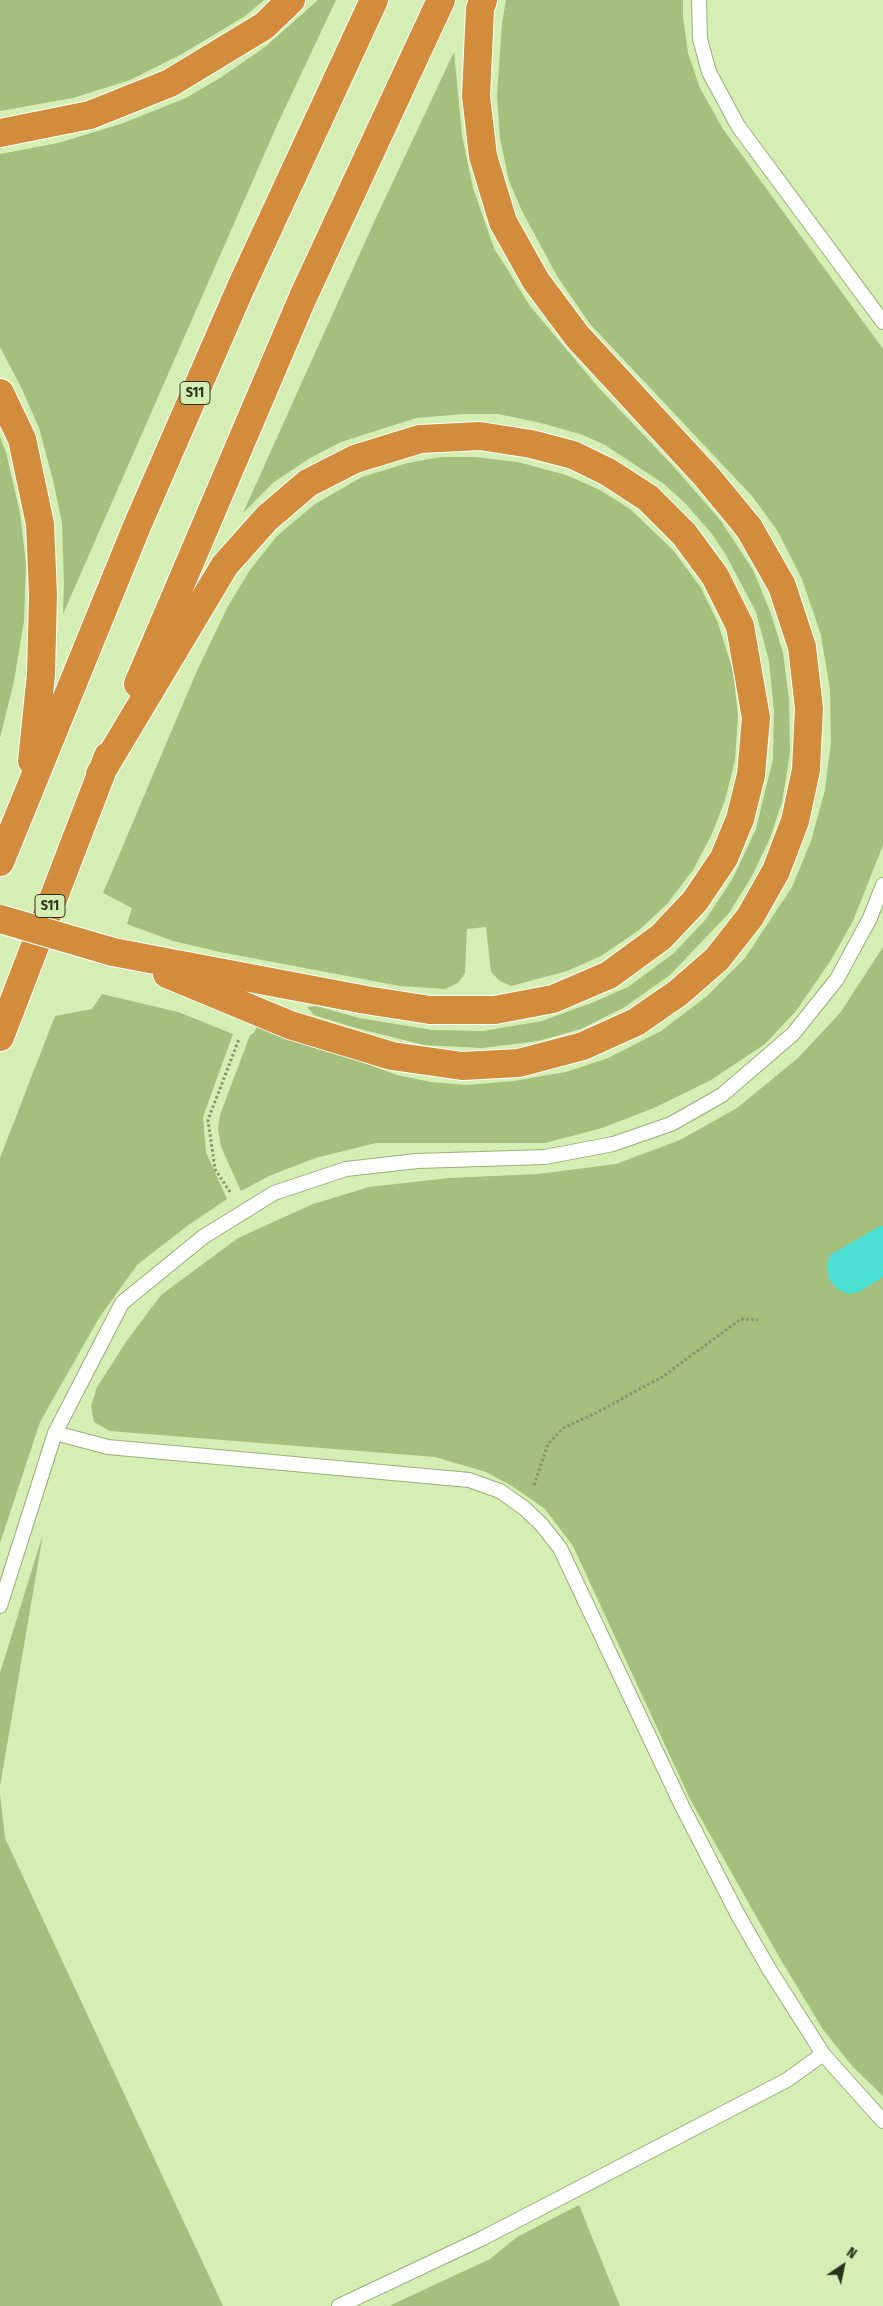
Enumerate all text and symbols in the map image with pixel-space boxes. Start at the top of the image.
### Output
road number: S11 [180,382,210,404]
road number: S11 [35,894,65,918]
north arrow [818,2241,868,2291]
text: N [843,2244,860,2263]

